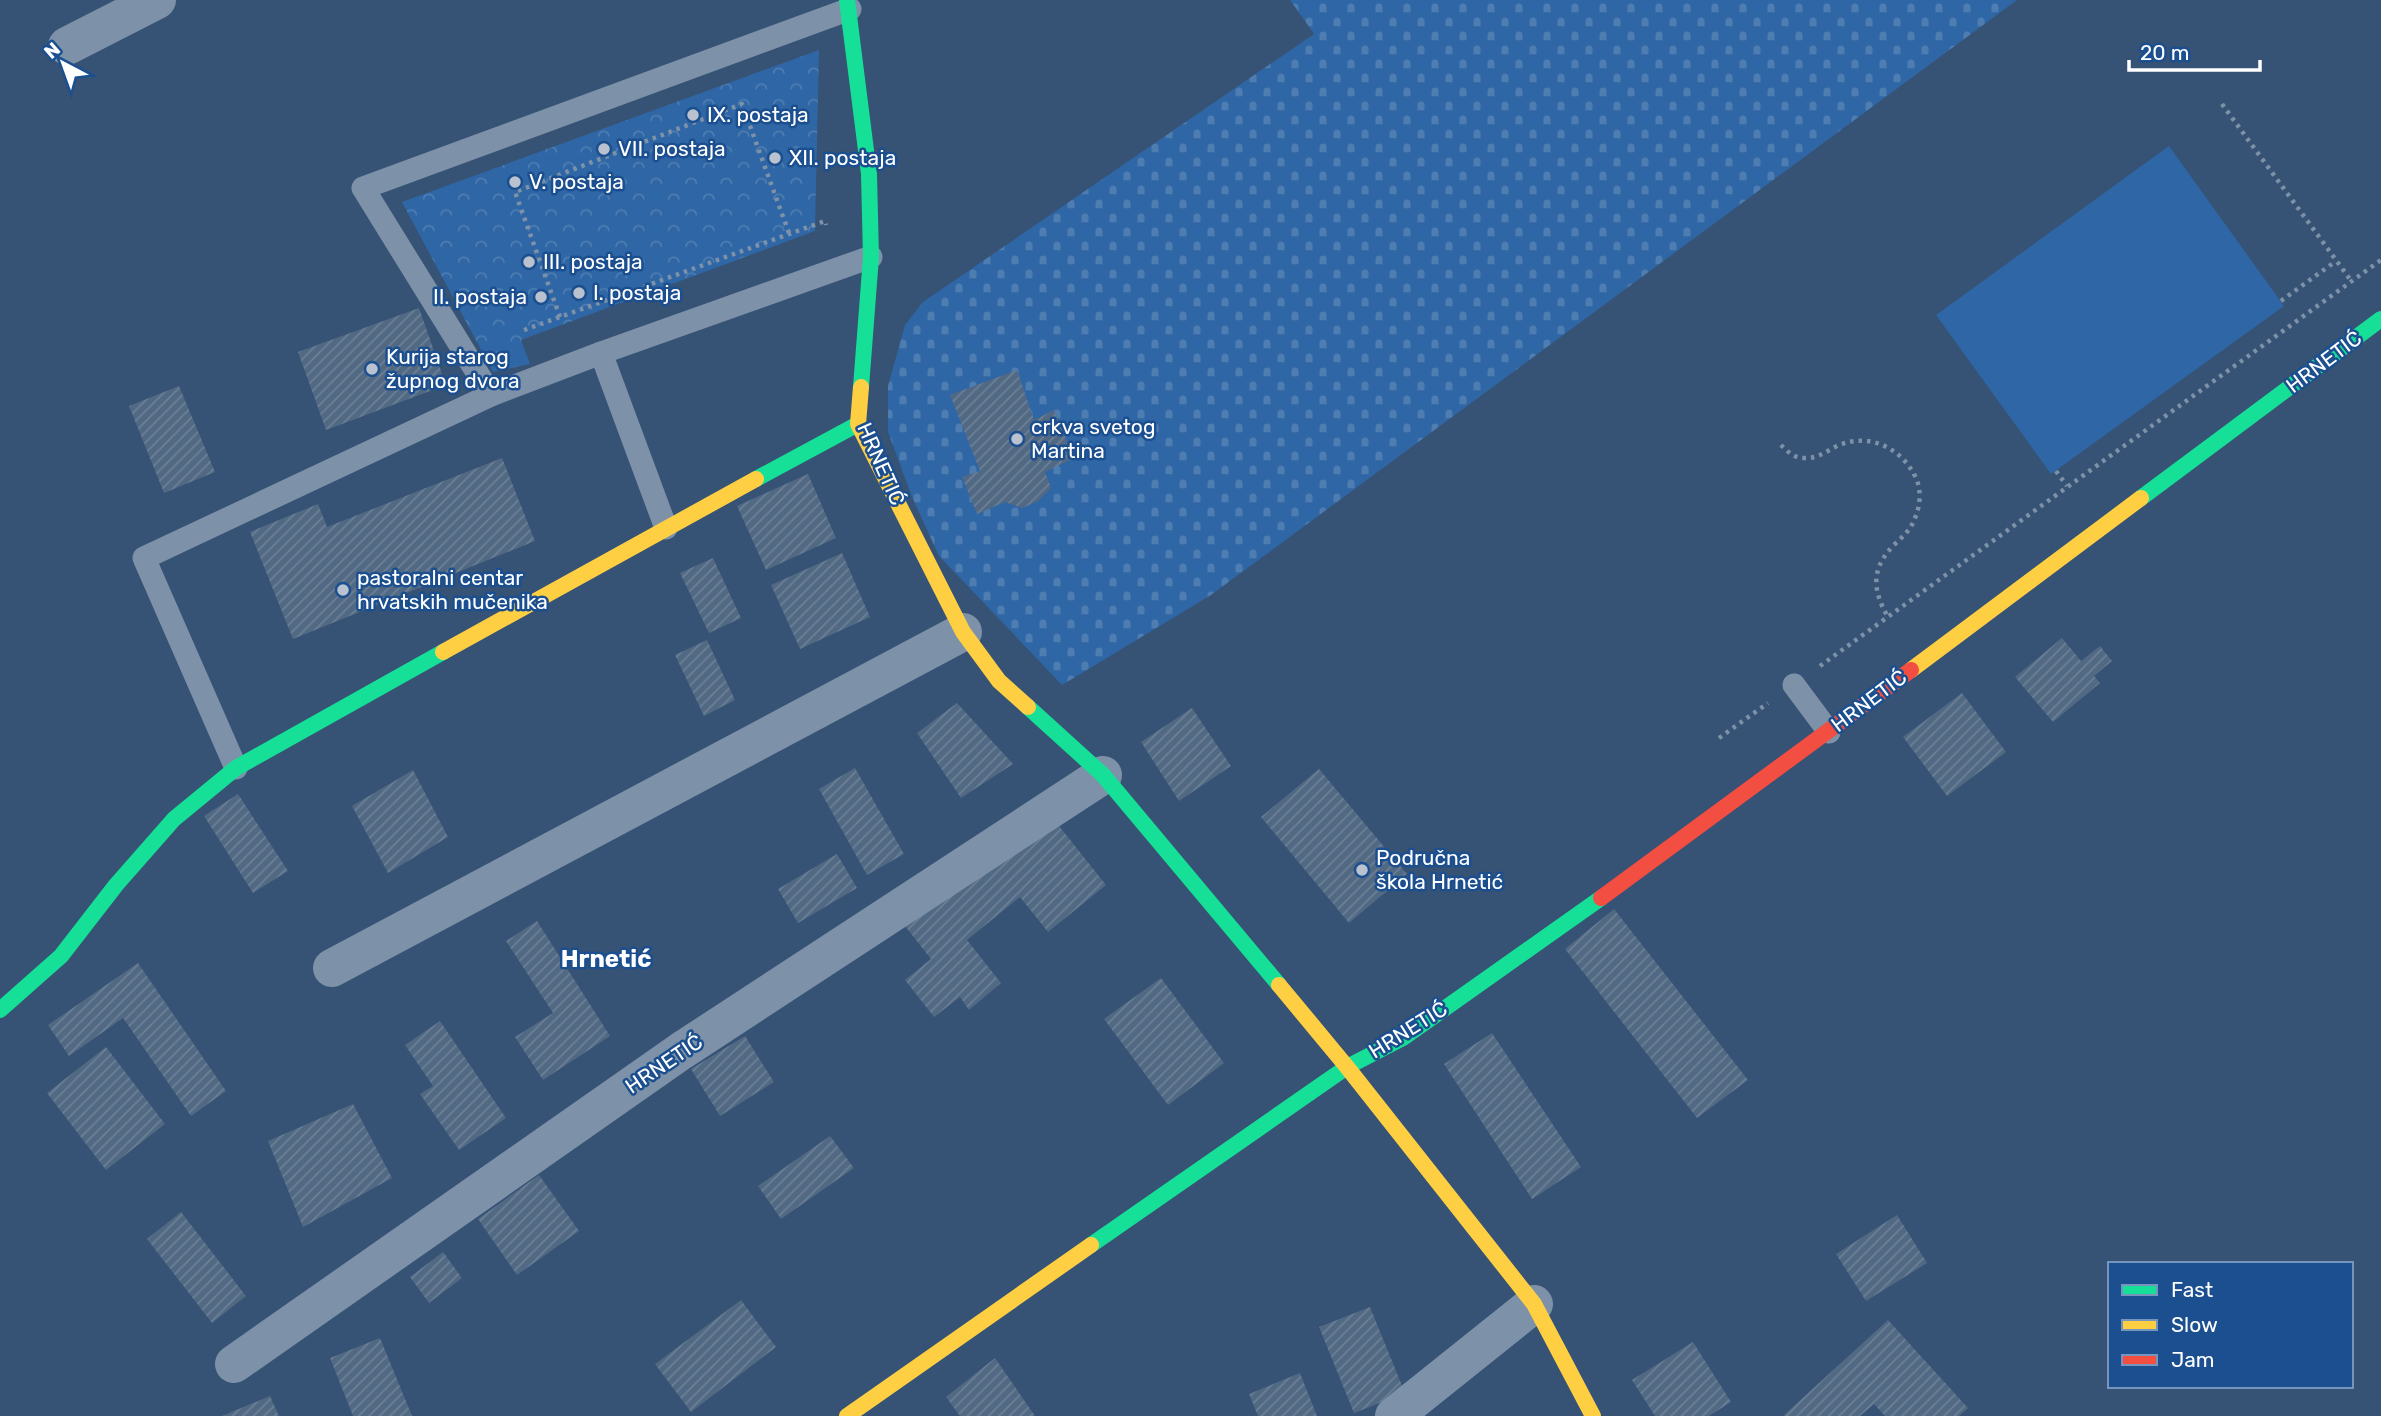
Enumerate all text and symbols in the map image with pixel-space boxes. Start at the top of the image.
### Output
north arrow [28,28,98,98]
scale bar [2129,28,2260,72]
text: N [39,37,65,64]
text: 20 m [2140,40,2189,65]
place label: IX. postaja [707,102,809,127]
marker: IX. postaja [685,107,701,123]
place label: VII. postaja [618,136,726,161]
marker: VII. postaja [596,141,612,157]
place label: XII. postaja [789,145,896,170]
marker: XII. postaja [767,150,783,166]
place label: V. postaja [529,169,624,194]
marker: V. postaja [507,174,523,190]
place label: III. postaja [543,249,643,274]
marker: III. postaja [521,254,537,270]
place label: I. postaja [593,280,681,305]
place label: II. postaja [433,284,527,309]
marker: I. postaja [571,285,587,301]
marker: II. postaja [533,289,549,305]
street label: HRNETIĆ [2281,325,2366,398]
place label: Kurija starog župnog dvora [386,344,520,393]
marker: Kurija starog župnog dvora [364,361,380,377]
place label: crkva svetog Martina [1031,414,1155,463]
street label: HRNETIĆ [852,419,911,509]
marker: crkva svetog Martina [1009,431,1025,447]
place label: pastoralni centar hrvatskih mučenika [357,565,548,614]
marker: pastoralni centar hrvatskih mučenika [335,582,351,598]
street label: HRNETIĆ [1826,664,1911,737]
place label: Područna škola Hrnetić [1376,845,1503,894]
marker: Područna škola Hrnetić [1354,862,1370,878]
district label: Hrnetić [561,945,651,973]
street label: HRNETIĆ [1364,996,1452,1063]
street label: HRNETIĆ [620,1029,707,1099]
legend [2108,1262,2353,1388]
text: Fast [2171,1277,2213,1302]
text: Slow [2171,1312,2218,1337]
text: Jam [2171,1347,2215,1372]

